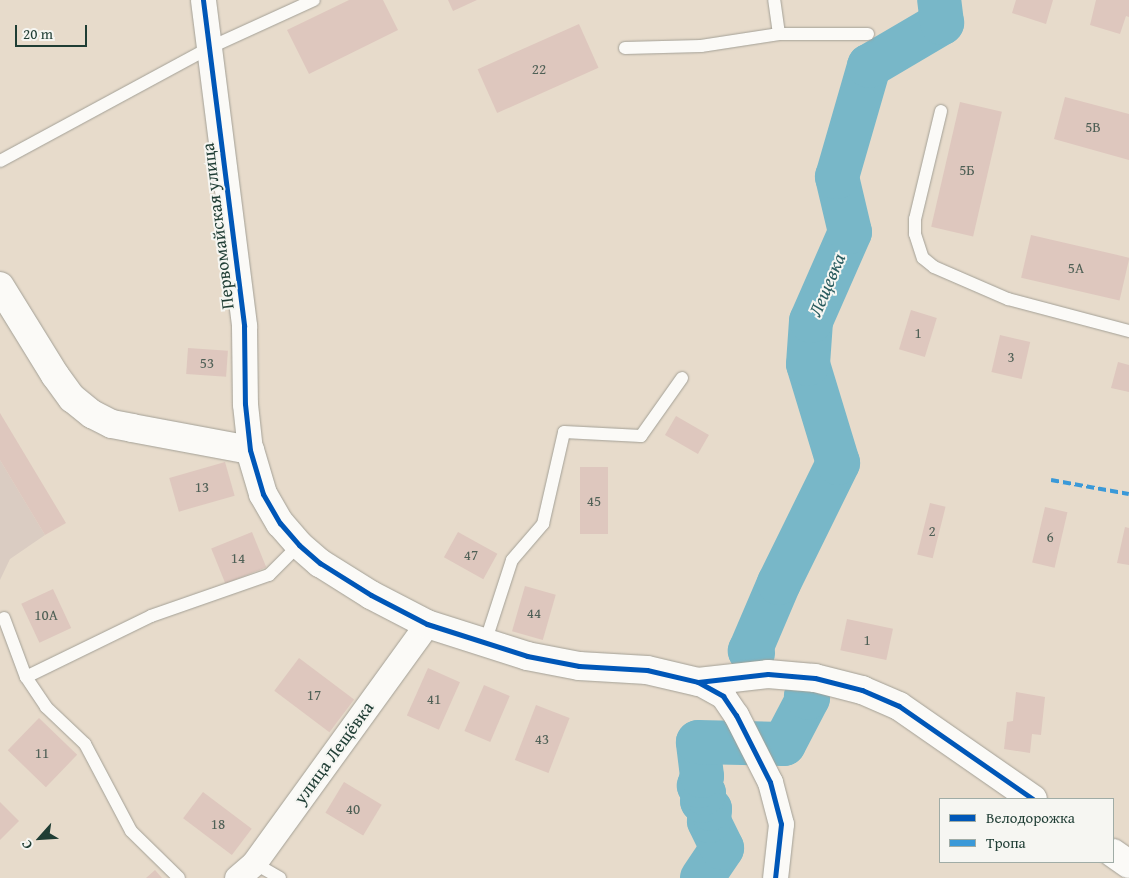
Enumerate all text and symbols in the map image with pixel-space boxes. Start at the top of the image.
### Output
scale bar [18,15,90,47]
text: 20 m [23,23,53,44]
house number: 22 [532,60,546,78]
house number: 5В [1085,118,1101,136]
street label: Первомайская улица [197,142,239,310]
house number: 5Б [959,161,975,179]
water label: Лещевка [804,250,850,320]
house number: 5А [1068,259,1084,277]
house number: 1 [914,324,922,342]
house number: 3 [1007,348,1015,366]
house number: 53 [200,354,214,372]
house number: 13 [195,478,209,496]
house number: 45 [587,492,601,510]
house number: 2 [928,522,936,540]
house number: 6 [1046,528,1054,546]
house number: 47 [464,546,478,564]
house number: 14 [231,549,245,567]
house number: 44 [527,604,541,622]
house number: 10А [34,606,58,624]
house number: 1 [863,631,871,649]
house number: 17 [307,686,321,704]
house number: 41 [427,690,441,708]
street label: улица Лещёвка [290,697,378,809]
house number: 43 [535,730,549,748]
house number: 11 [35,744,49,762]
legend [939,798,1114,863]
house number: 40 [346,800,360,818]
text: Велодорожка [986,807,1075,828]
north arrow [15,813,65,863]
house number: 18 [211,815,225,833]
text: Тропа [986,832,1026,853]
text: С [16,837,37,853]

